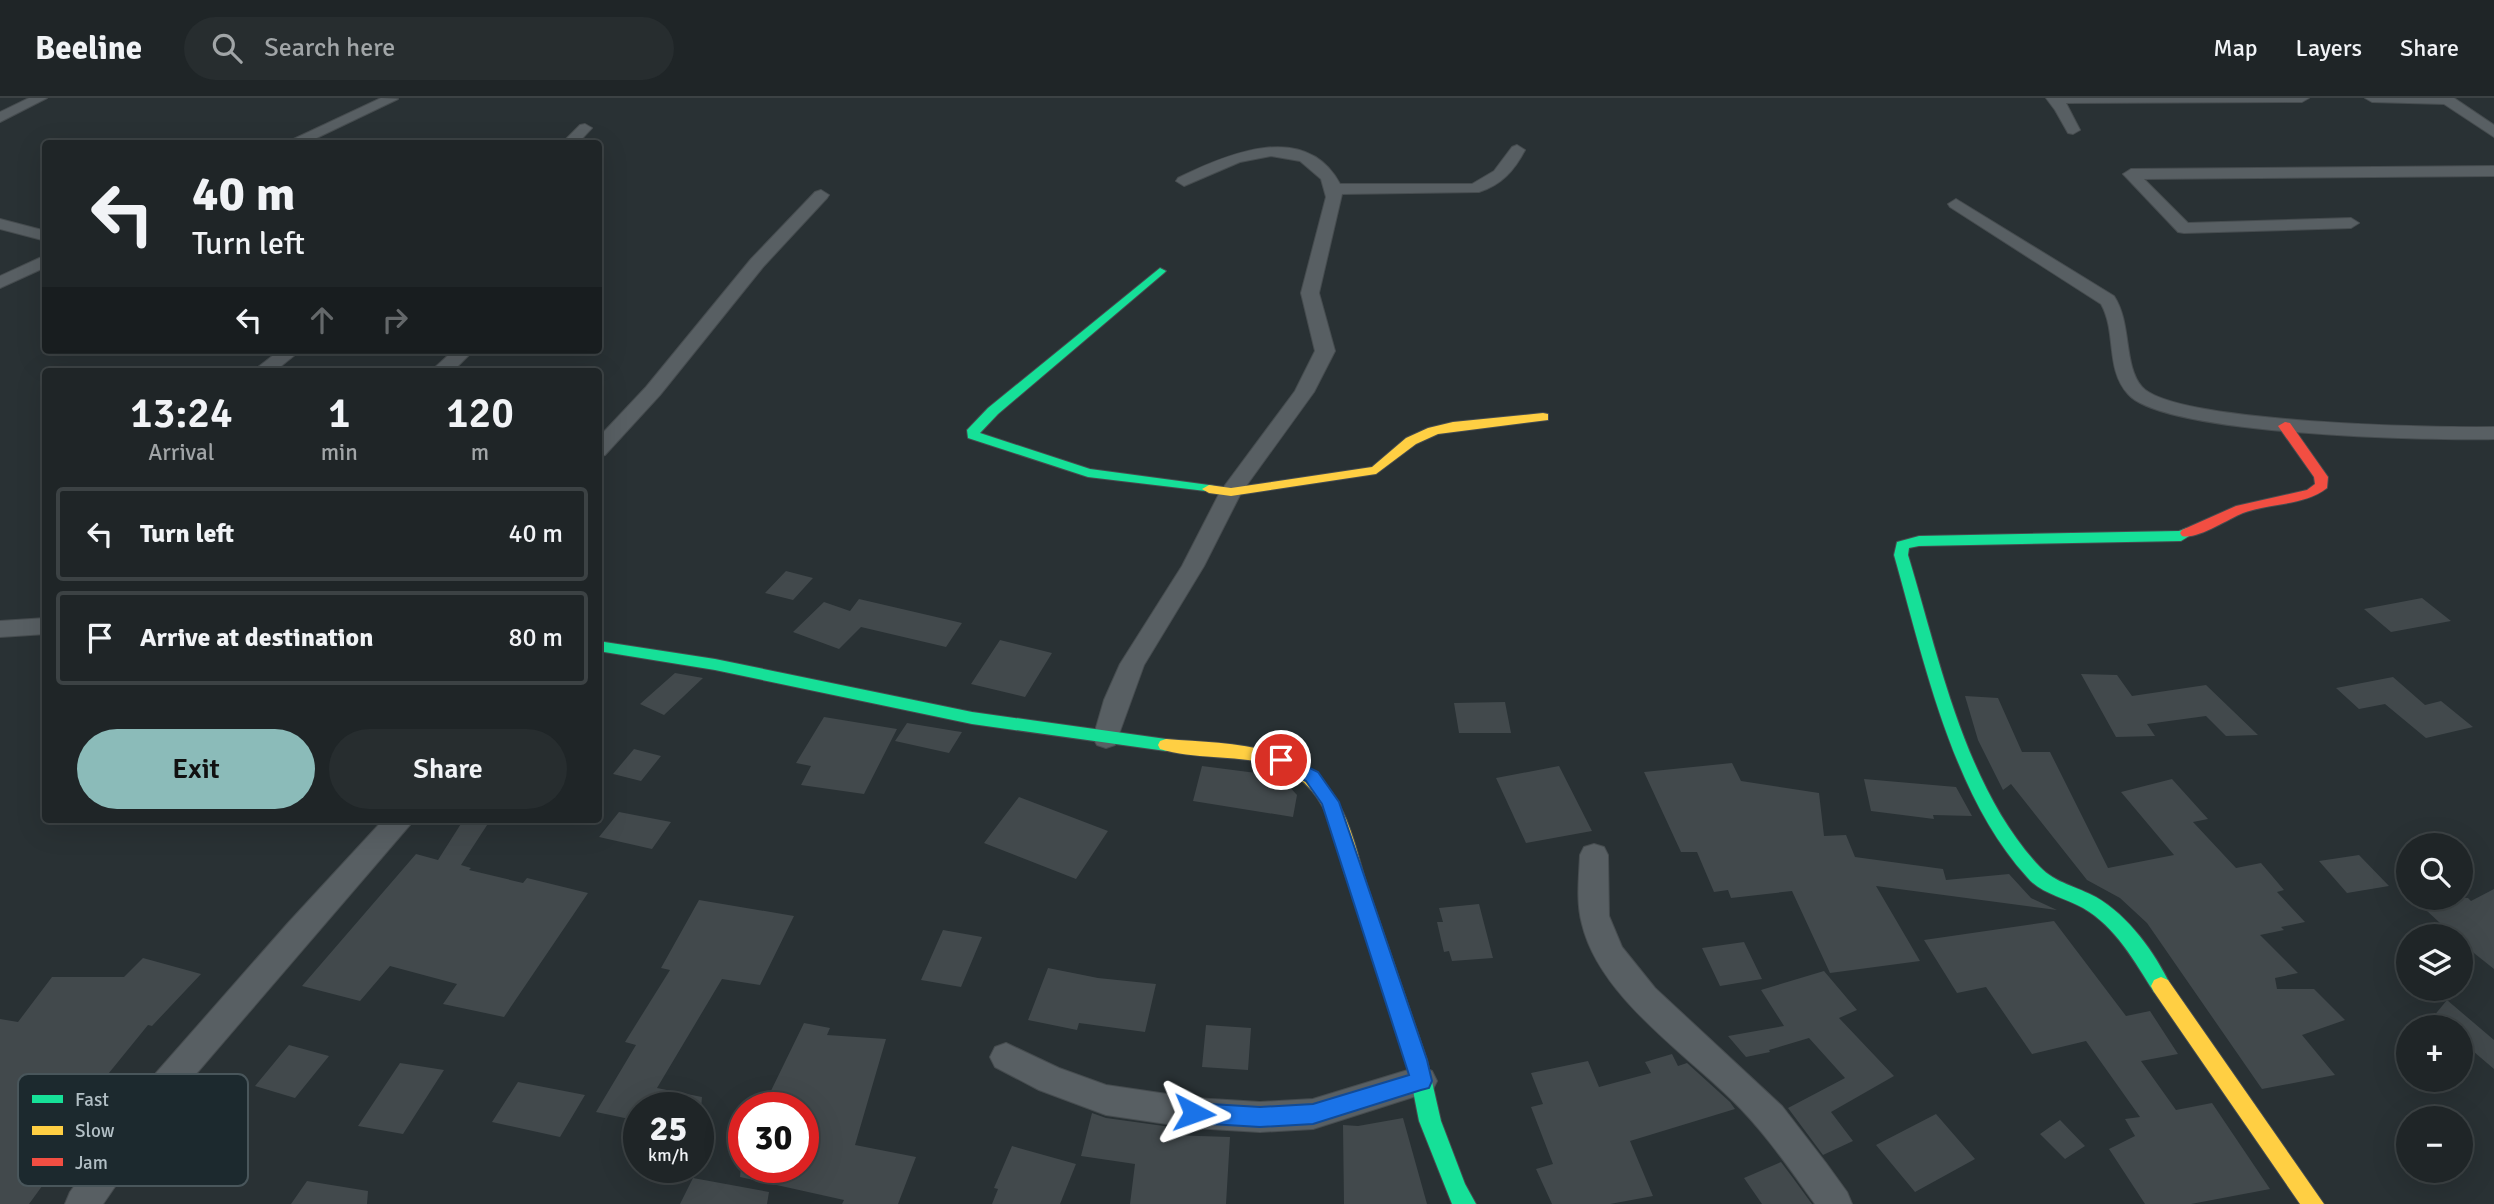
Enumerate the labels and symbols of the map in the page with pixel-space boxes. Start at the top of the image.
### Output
pin [1251,730,1311,790]
legend [18,1074,248,1186]
position arrow [1157,1076,1231,1150]
text: Fast [75,1088,109,1112]
speed limit sign: 30 [728,1092,819,1183]
text: Slow [75,1119,115,1143]
text: Jam [75,1151,108,1175]

